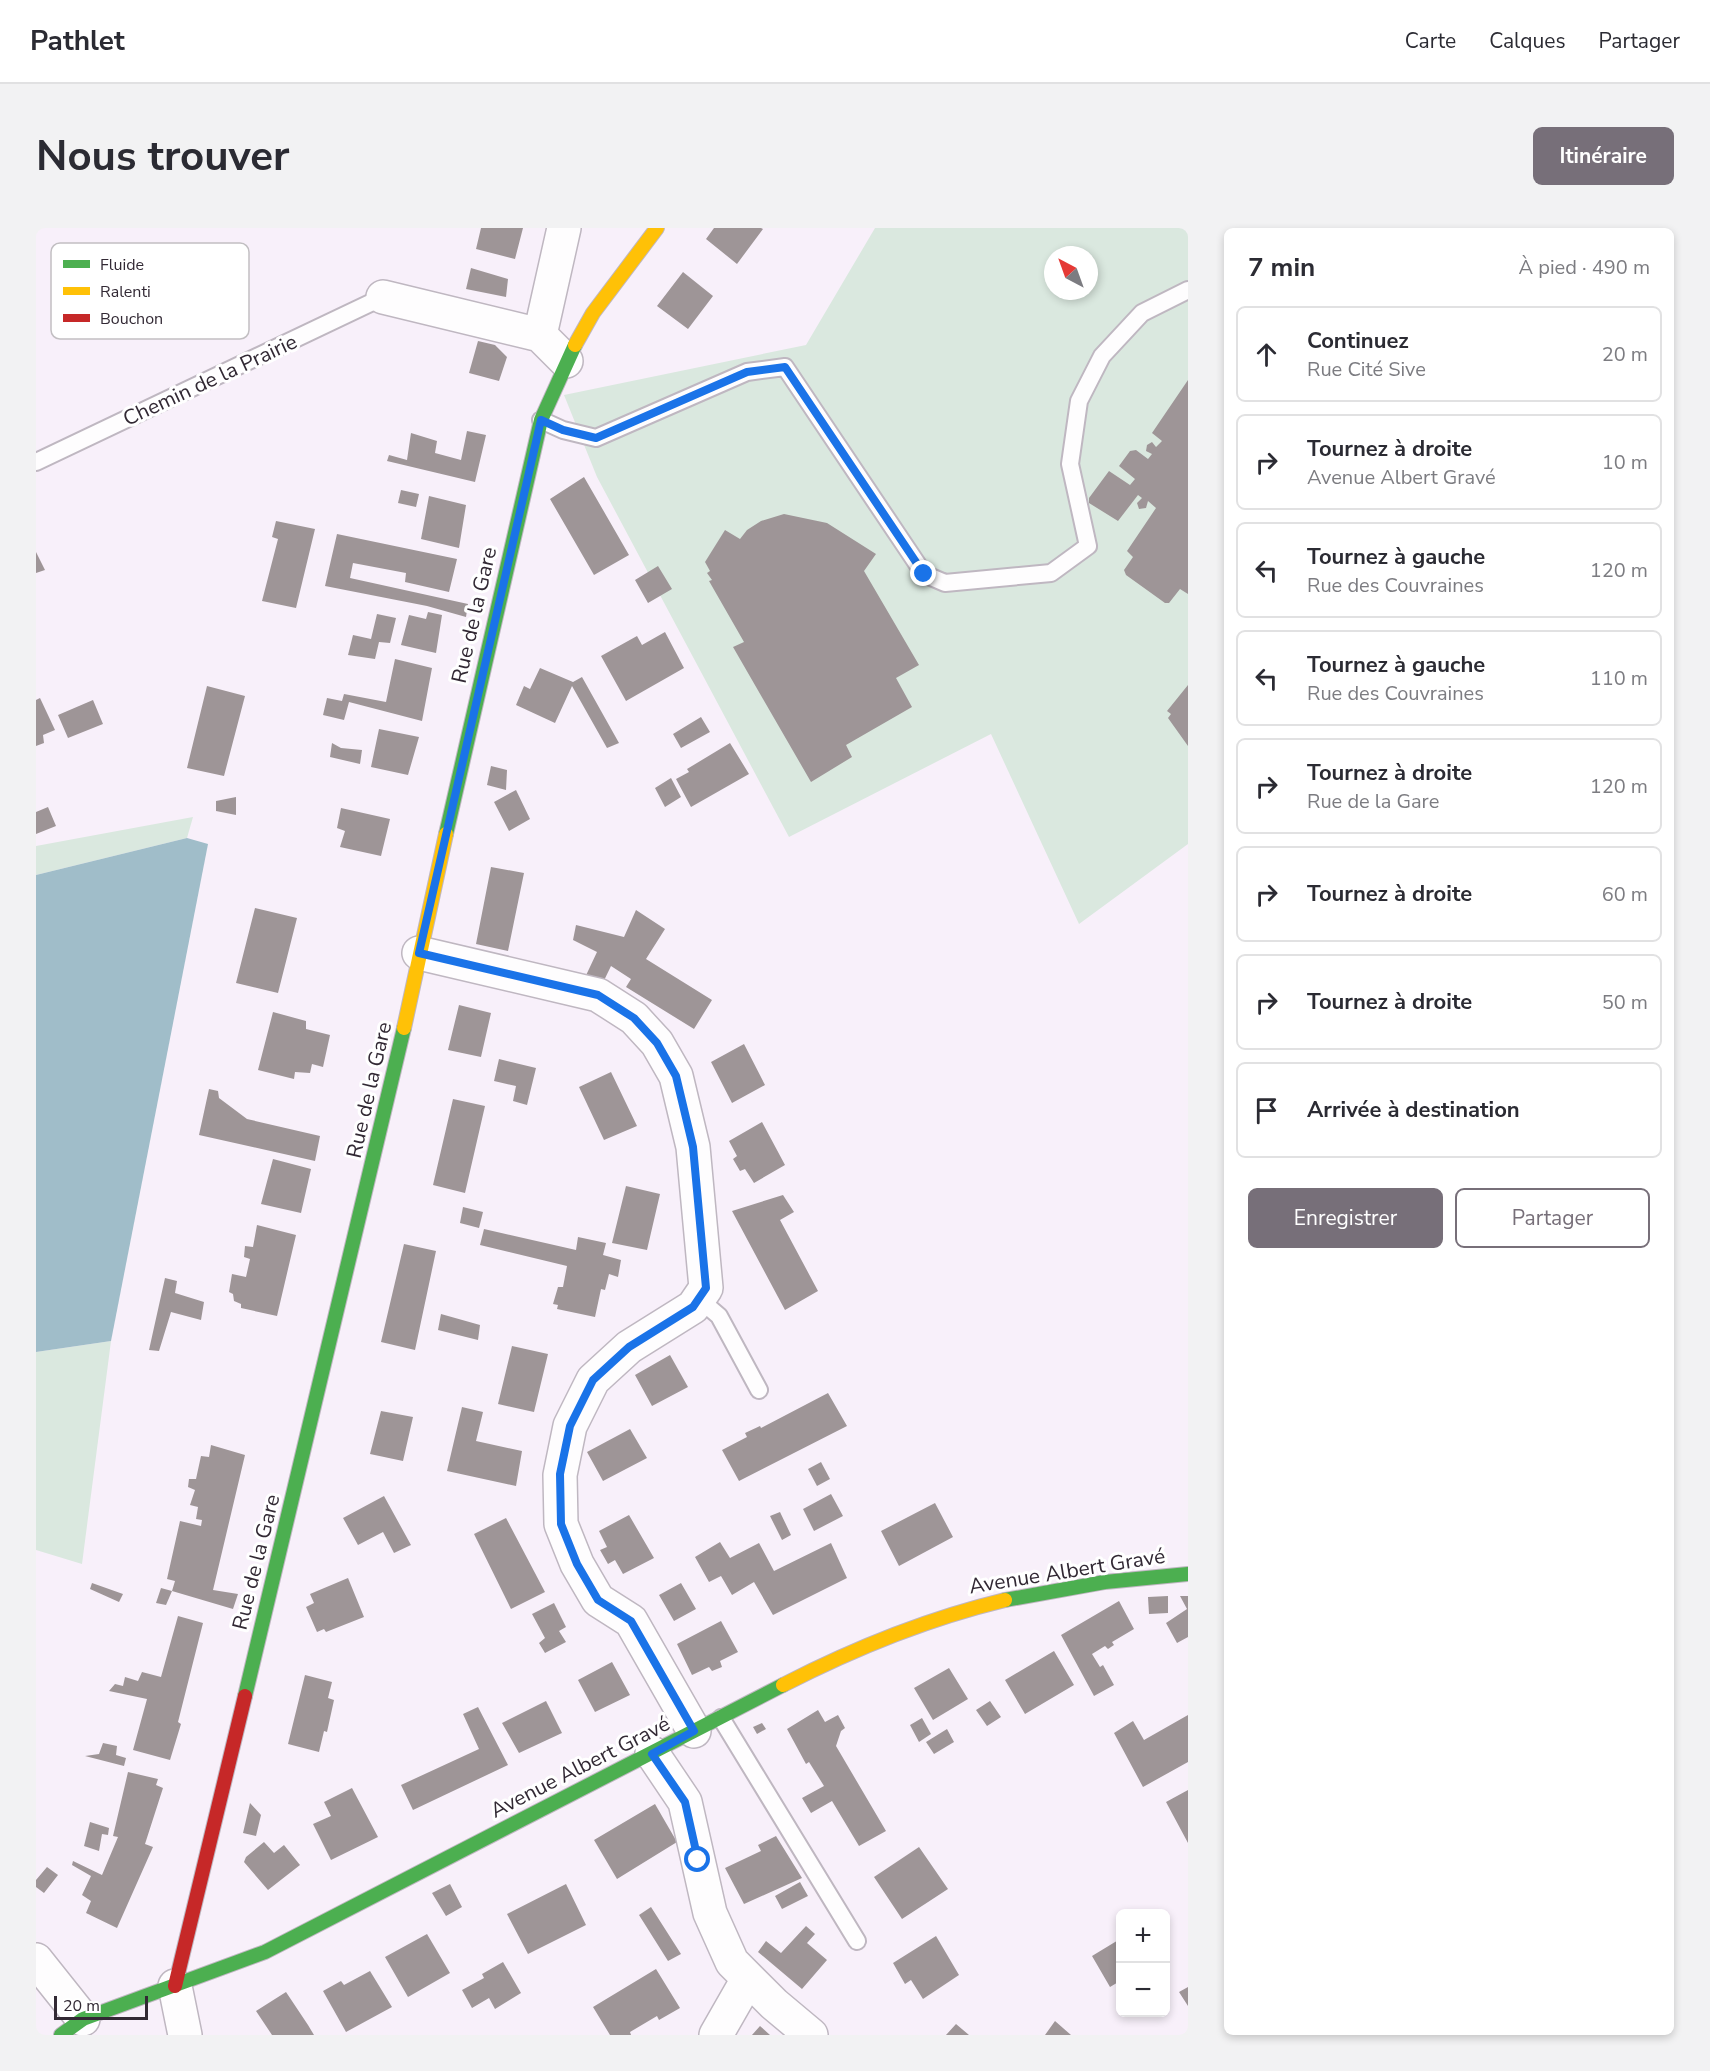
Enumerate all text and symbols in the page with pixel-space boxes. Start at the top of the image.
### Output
text: Pathlet [30,22,125,60]
text: Carte [1405,27,1456,55]
text: Calques [1489,27,1566,55]
text: Partager [1599,27,1680,55]
button: Itinéraire [1533,127,1674,185]
text: Nous trouver [36,128,289,185]
legend [51,243,249,339]
north arrow [1044,246,1098,300]
text: 7 min [1248,250,1315,285]
text: Fluide [100,254,144,276]
text: À pied · 490 m [1519,254,1650,281]
text: Ralenti [100,281,151,303]
text: Bouchon [100,308,163,330]
text: Continuez [1307,326,1409,356]
street label: Chemin de la Prairie [118,327,302,433]
icon: ahead [1250,338,1283,371]
text: 20 m [1602,341,1648,368]
text: Rue Cité Sive [1307,356,1426,383]
text: Tournez à droite [1307,434,1472,464]
icon: right [1250,446,1283,479]
text: 10 m [1602,449,1648,476]
text: Avenue Albert Gravé [1307,464,1496,491]
text: Tournez à gauche [1307,542,1485,572]
street label: Rue de la Gare [445,544,503,686]
icon: left [1250,554,1283,587]
text: 120 m [1590,557,1648,584]
route end [910,560,936,586]
text: Rue des Couvraines [1307,572,1484,599]
text: Tournez à gauche [1307,650,1485,680]
icon: left [1250,662,1283,695]
text: 110 m [1590,665,1648,692]
text: Rue des Couvraines [1307,680,1484,707]
text: Tournez à droite [1307,758,1472,788]
icon: right [1250,770,1283,803]
text: 120 m [1590,773,1648,800]
text: Rue de la Gare [1307,788,1439,815]
icon: right [1250,878,1283,911]
text: Tournez à droite [1307,879,1472,909]
text: 60 m [1602,881,1648,908]
icon: right [1250,986,1283,1019]
text: Tournez à droite [1307,987,1472,1017]
text: 50 m [1602,989,1648,1016]
street label: Rue de la Gare [340,1019,398,1161]
icon: arrive [1250,1094,1283,1127]
text: Arrivée à destination [1307,1095,1520,1125]
button: Enregistrer [1248,1188,1443,1248]
button: Partager [1455,1188,1650,1248]
street label: Rue de la Gare [226,1491,286,1633]
street label: Avenue Albert Gravé [967,1542,1167,1600]
street label: Avenue Albert Gravé [485,1710,675,1824]
route start [684,1846,710,1872]
map controls [1116,1909,1170,2017]
button: + [1116,1909,1170,1963]
button: − [1116,1963,1170,2017]
scale bar [54,1993,148,2020]
text: 20 m [63,1995,100,2017]

